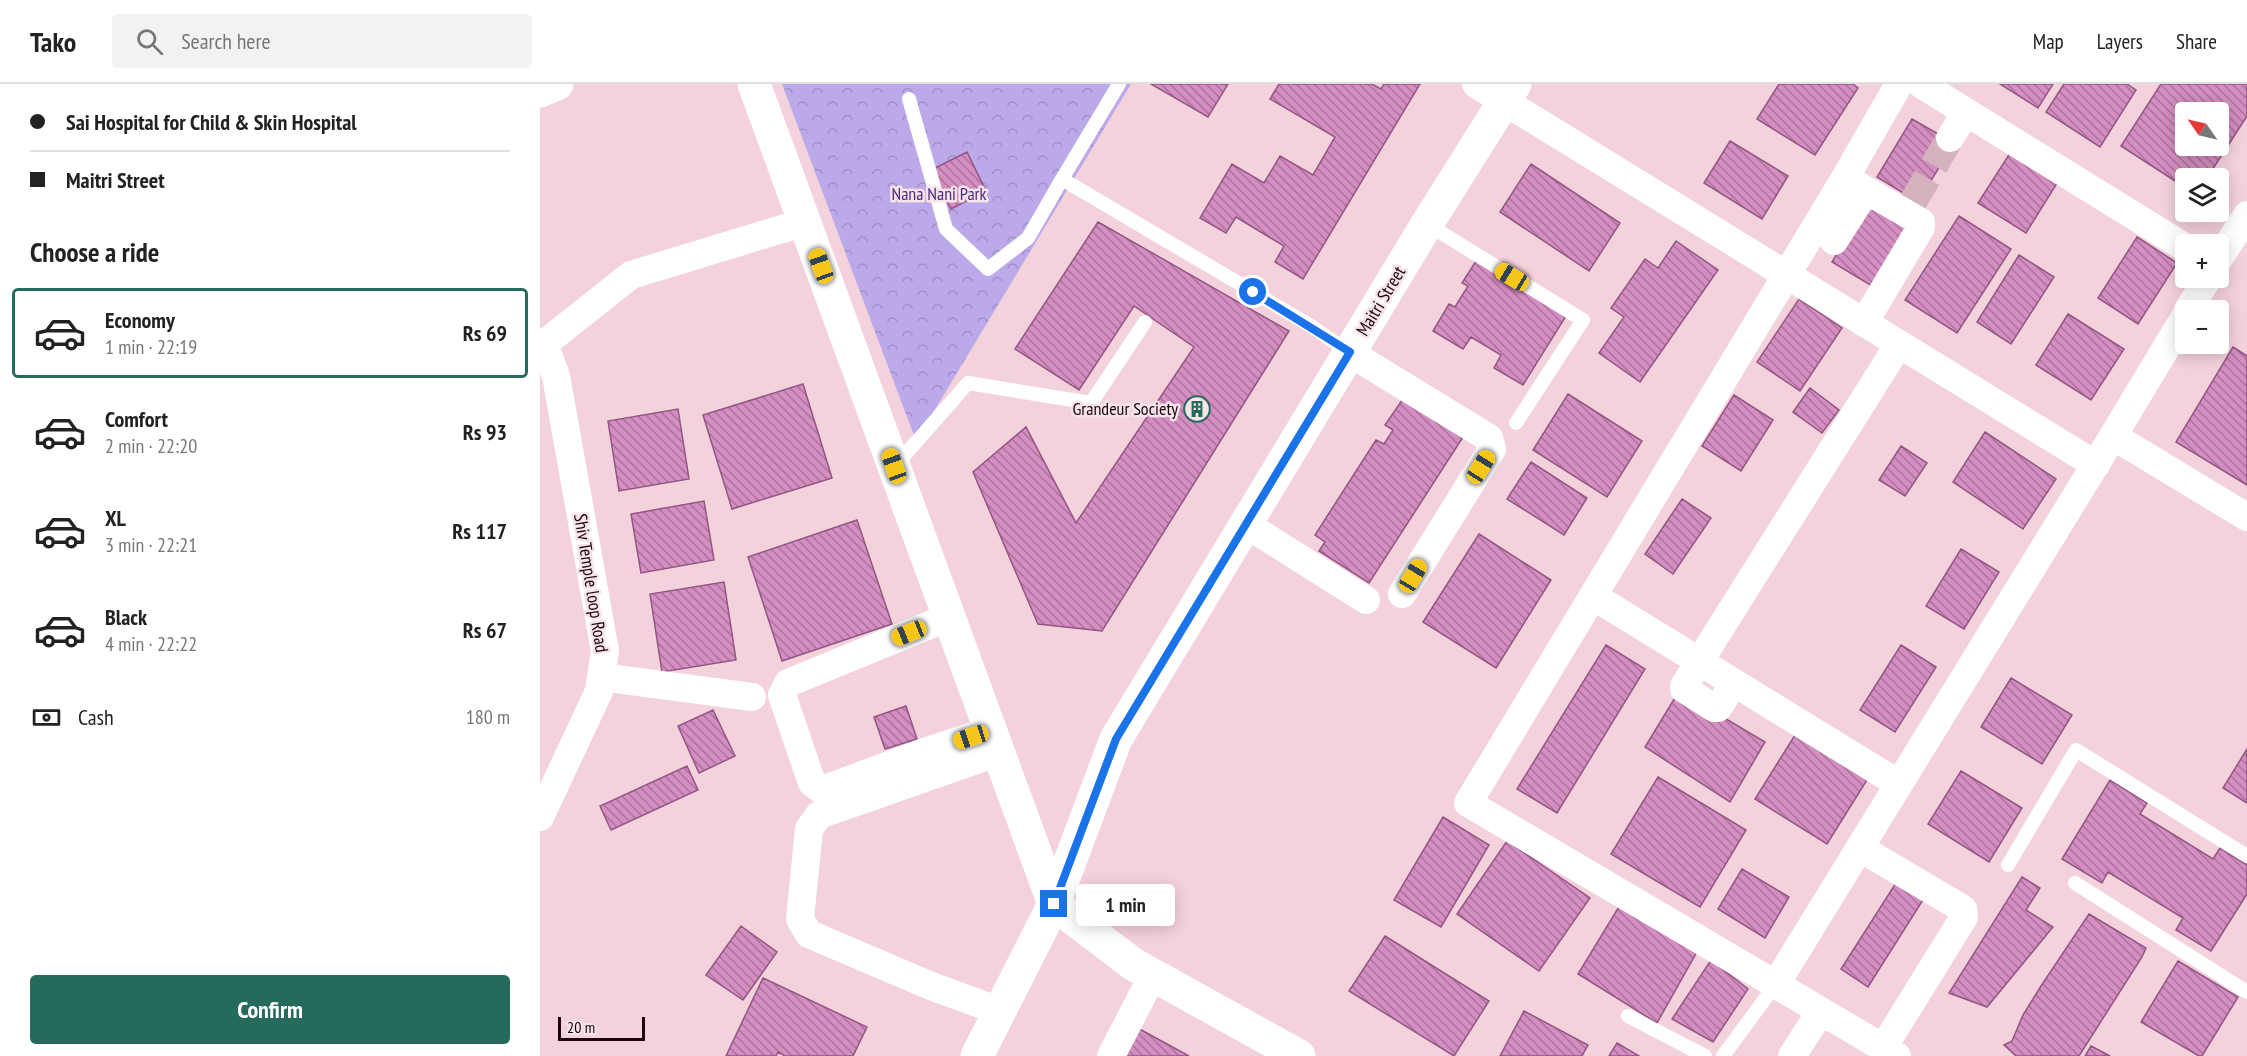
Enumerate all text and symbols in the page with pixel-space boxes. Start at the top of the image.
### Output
search box [112,14,532,68]
text: Tako [30,23,76,60]
icon: search [133,25,166,58]
text: Search here [181,27,271,55]
text: Map [2033,28,2064,55]
text: Layers [2097,28,2143,55]
text: Share [2176,28,2217,55]
north arrow [2175,102,2229,156]
map controls [2175,102,2229,354]
text: Sai Hospital for Child & Skin Hospital [66,108,357,136]
text: Maitri Street [66,166,165,194]
button: layers [2175,168,2229,222]
park label: Nana Nani Park [891,182,987,205]
button: + [2175,234,2229,288]
text: Choose a ride [30,235,159,269]
car [806,246,836,286]
car [1492,260,1532,294]
street label: Maitri Street [1351,262,1410,340]
route start [1239,278,1266,305]
button: − [2175,300,2229,354]
icon: car [33,306,87,360]
text: Economy [105,306,175,334]
text: Rs 69 [463,319,507,347]
text: 1 min · 22:19 [105,334,197,360]
building icon: Grandeur Society [1182,394,1212,424]
place label: Grandeur Society [1072,397,1178,420]
icon: car [33,405,87,459]
text: Comfort [105,405,168,433]
text: Rs 93 [463,418,507,446]
text: 2 min · 22:20 [105,433,197,459]
car [879,446,909,486]
car [1464,447,1498,487]
icon: car [33,504,87,558]
text: XL [105,504,126,532]
street label: Shiv Temple loop Road [569,512,614,654]
text: Rs 117 [452,517,507,545]
text: 3 min · 22:21 [105,532,197,558]
car [1396,556,1430,596]
icon: car [33,603,87,657]
text: Black [105,603,147,631]
text: Rs 67 [463,616,507,644]
car [889,618,929,648]
text: 4 min · 22:22 [105,631,197,657]
icon: cash [30,701,63,734]
text: Cash [78,703,114,731]
text: 180 m [466,704,510,730]
car [951,723,991,751]
callout: 1 min [1075,883,1174,925]
route end [1040,890,1067,917]
text: 1 min [1105,892,1146,918]
button: Confirm [30,975,510,1044]
scale bar [558,1014,645,1042]
text: 20 m [567,1017,595,1037]

